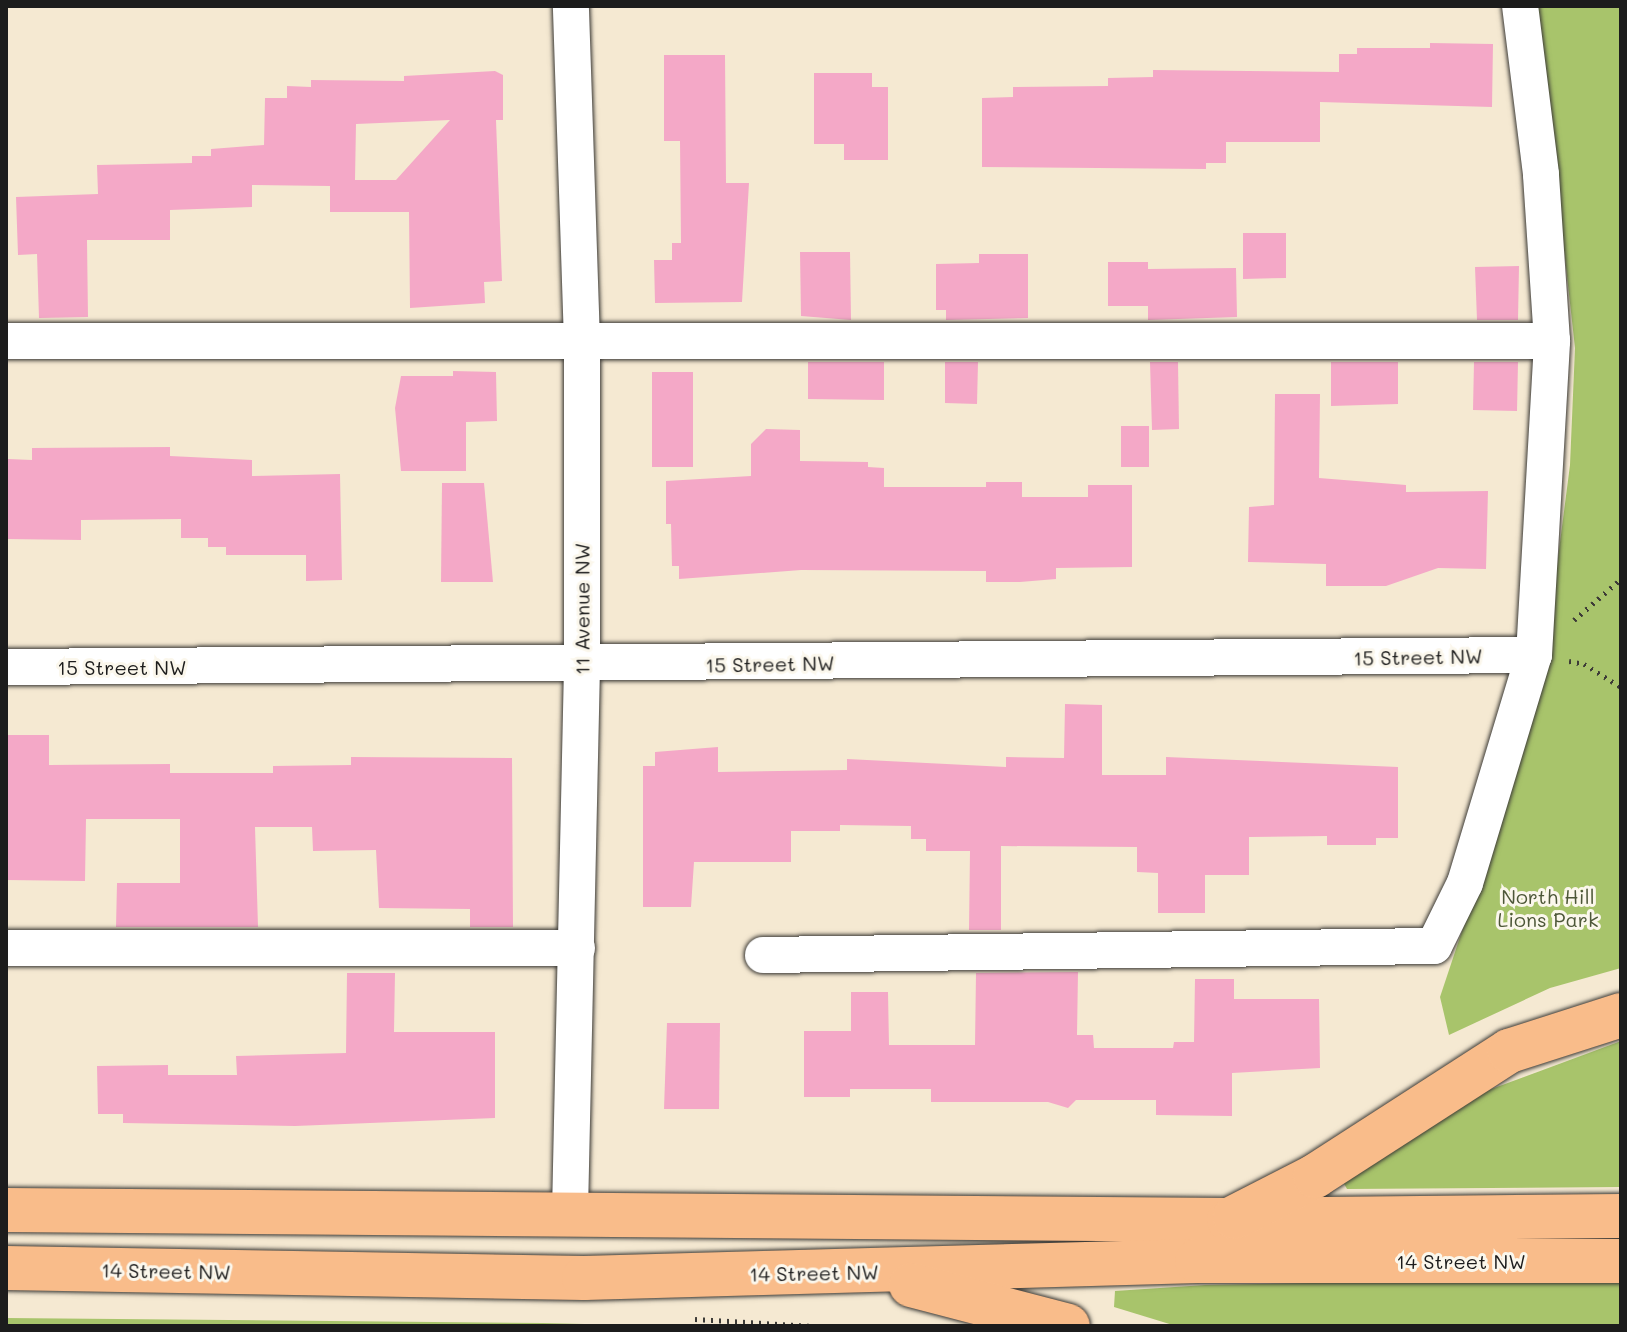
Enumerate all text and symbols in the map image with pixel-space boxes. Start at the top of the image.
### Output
street label: 11 Avenue NW [570,543,594,675]
street label: 15 Street NW [1353,644,1483,670]
street label: 15 Street NW [705,651,835,677]
street label: 15 Street NW [57,655,187,679]
park label: North Hill Lions Park [1497,884,1599,931]
street label: 14 Street NW [1396,1249,1526,1273]
street label: 14 Street NW [101,1258,231,1284]
street label: 14 Street NW [749,1260,879,1286]

